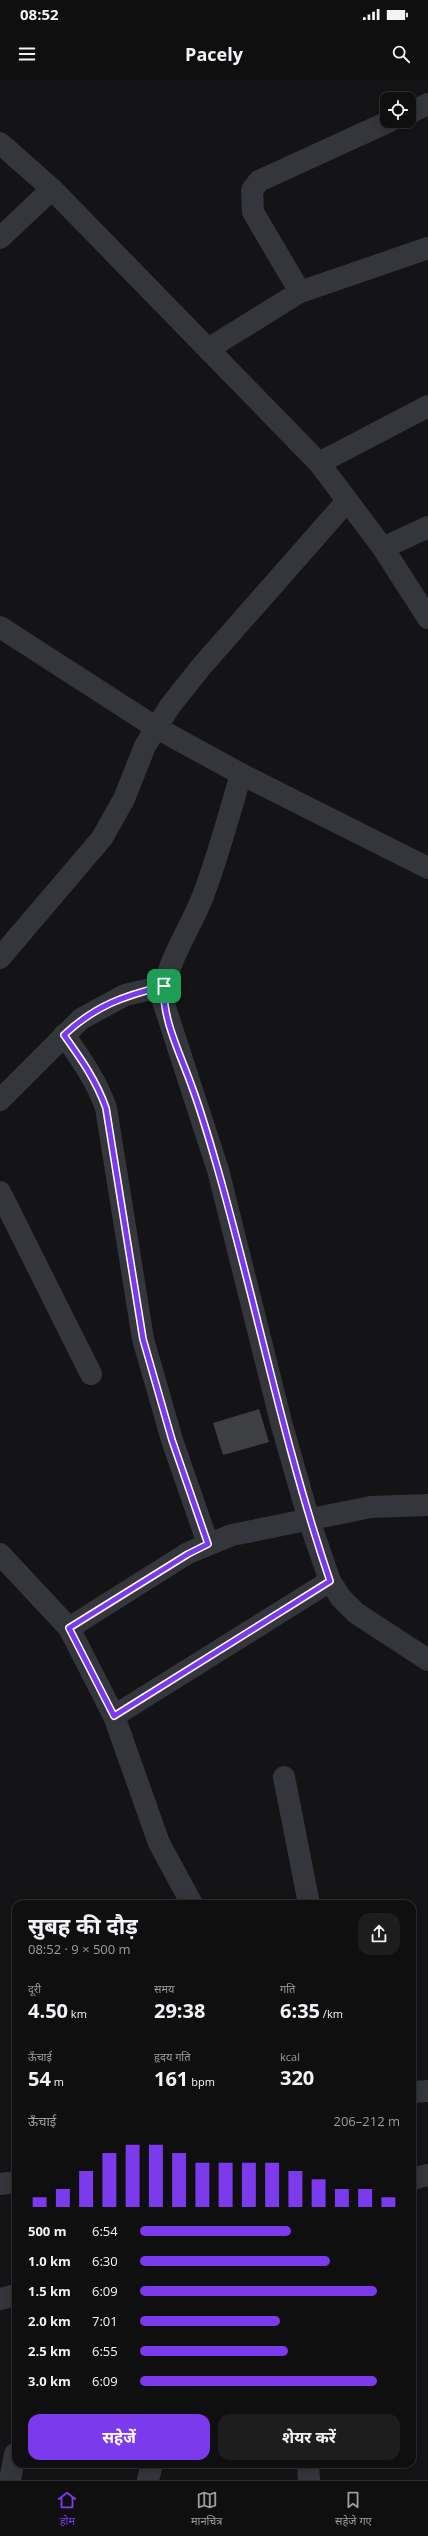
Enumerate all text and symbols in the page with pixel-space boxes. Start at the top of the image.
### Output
text: 08:52 [20,4,59,24]
text: Pacely [185,42,243,66]
icon: menu [16,43,38,65]
icon: search [390,43,412,65]
map controls [380,92,416,128]
button: locate [380,92,416,128]
pin [147,969,181,1003]
icon: arrive [153,975,175,997]
text: सुबह की दौड़ [28,1910,138,1940]
button: share [358,1913,400,1955]
text: 08:52 · 9 × 500 m [28,1940,131,1958]
text: दूरी [28,1981,41,1996]
text: समय [154,1981,174,1996]
text: गति [280,1981,295,1996]
text: 4.50 [28,1997,68,2024]
text: 29:38 [154,1997,205,2024]
text: 6:35 [280,1997,320,2024]
text: km [68,2006,87,2021]
text: /km [320,2006,343,2021]
text: ऊँचाई [28,2049,52,2064]
text: हृदय गति [154,2049,190,2064]
text: kcal [280,2049,300,2064]
text: 320 [280,2064,314,2091]
text: 54 [28,2065,51,2092]
text: 161 [154,2065,188,2092]
text: m [51,2074,64,2089]
text: bpm [188,2074,215,2089]
text: ऊँचाई [28,2112,56,2130]
text: 206–212 m [333,2112,400,2130]
text: 500 m [28,2222,66,2240]
text: 6:54 [92,2222,118,2240]
text: 1.0 km [28,2252,71,2270]
text: 6:30 [92,2252,118,2270]
text: 1.5 km [28,2282,71,2300]
text: 6:09 [92,2282,118,2300]
text: 2.0 km [28,2312,71,2330]
text: 7:01 [92,2312,118,2330]
text: 2.5 km [28,2342,71,2360]
text: 6:55 [92,2342,118,2360]
text: 3.0 km [28,2372,71,2390]
text: 6:09 [92,2372,118,2390]
button: सहेजें [28,2414,210,2460]
button: शेयर करें [218,2414,400,2460]
tab: होम [56,2489,78,2529]
tab: मानचित्र [191,2489,222,2529]
tab: सहेजे गए [335,2489,372,2529]

